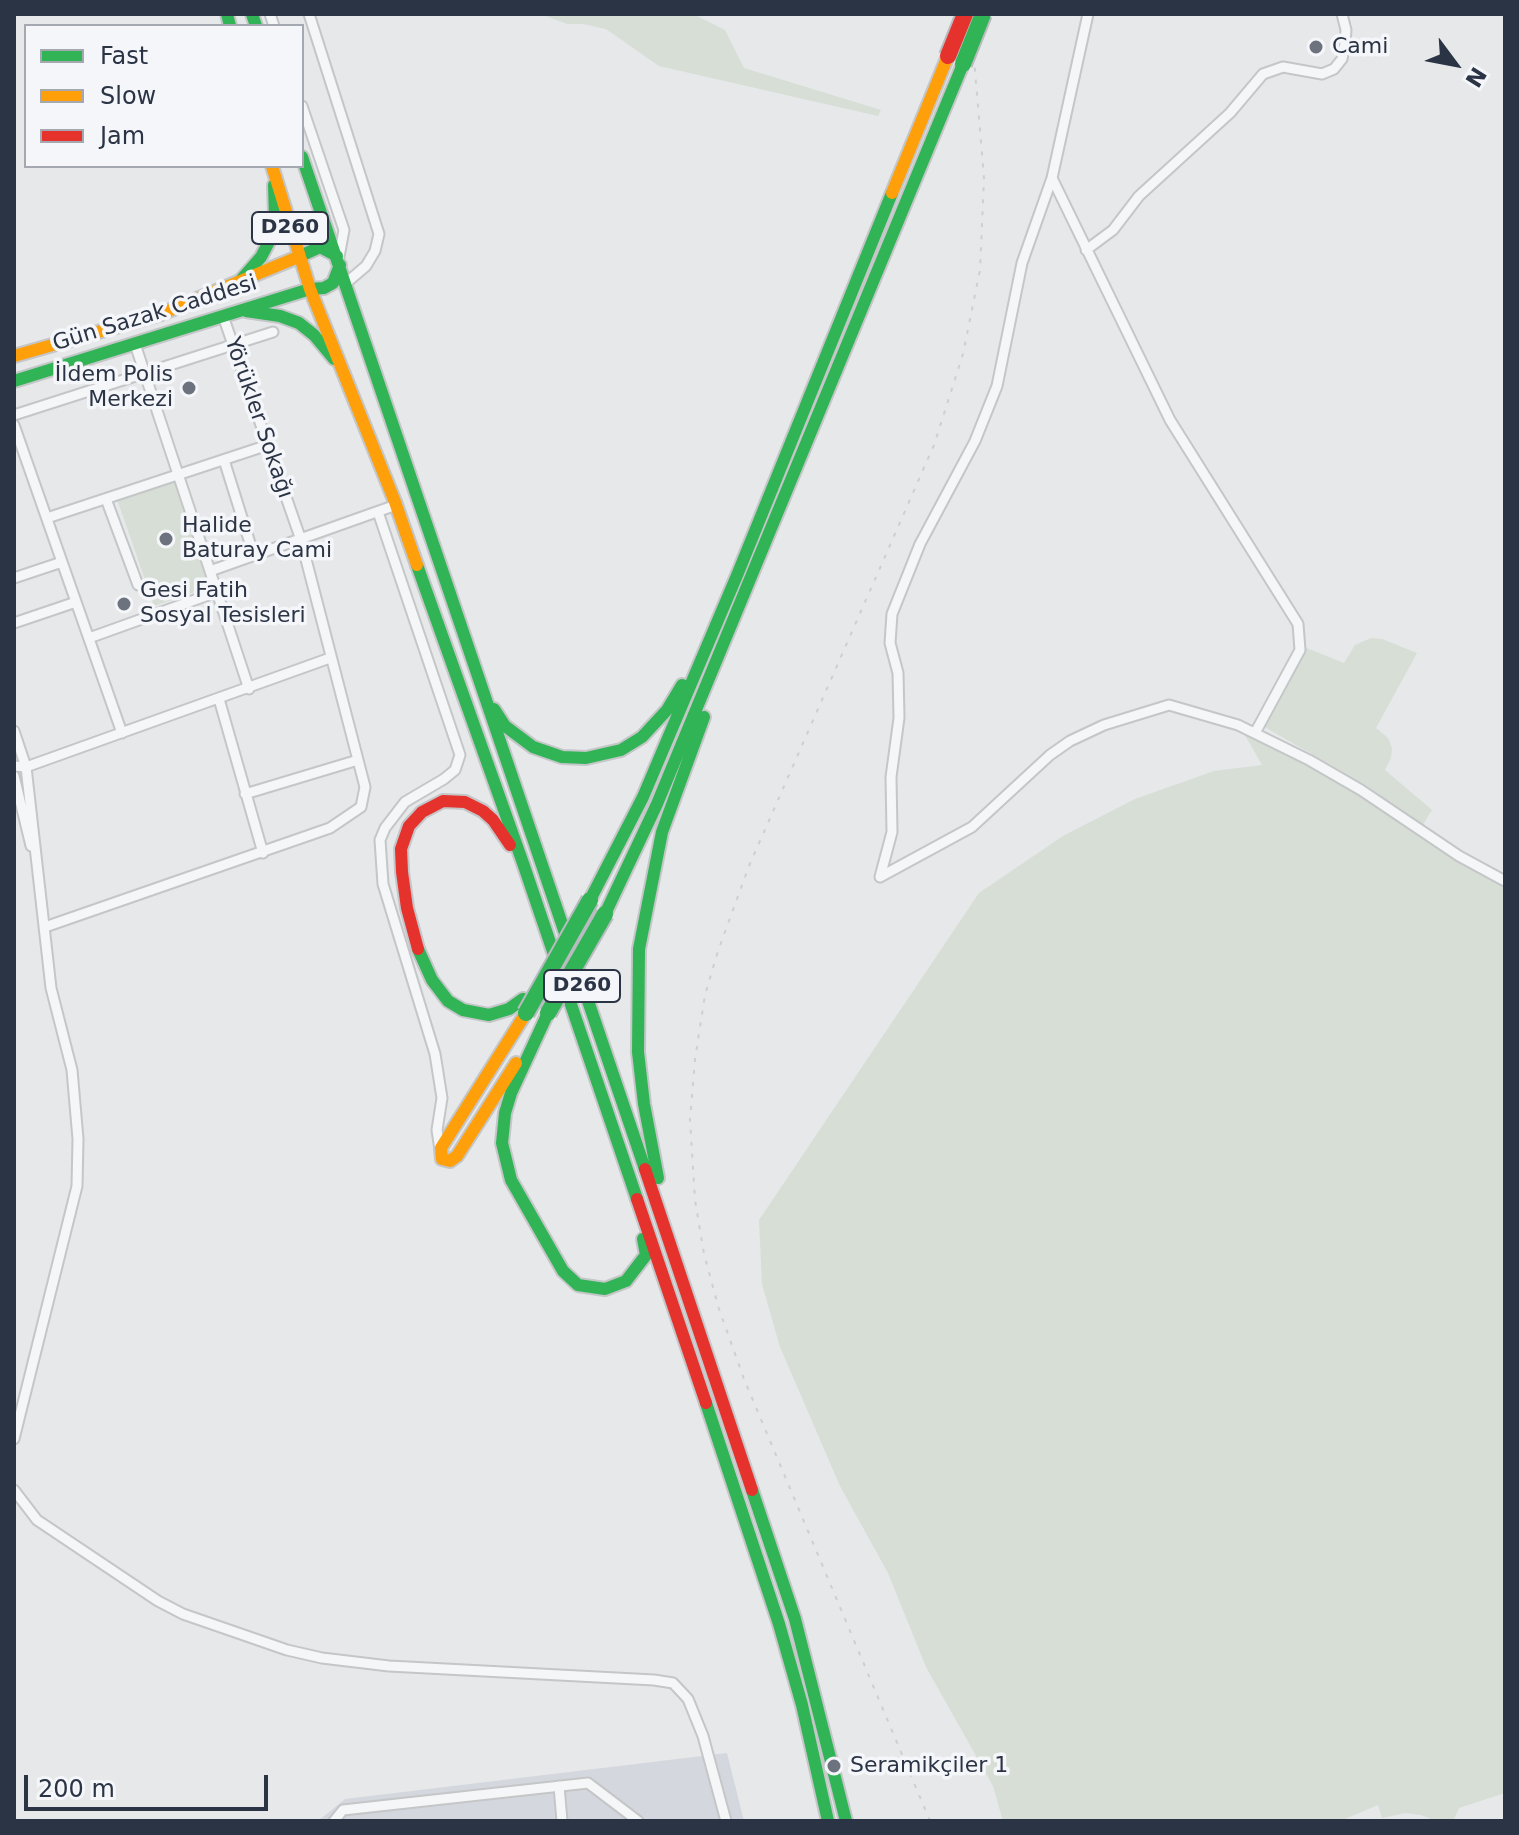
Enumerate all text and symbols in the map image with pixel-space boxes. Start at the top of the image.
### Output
legend [24,24,304,168]
north arrow [1415,24,1495,104]
place label: Cami [1332,34,1388,60]
marker: Cami [1307,38,1325,56]
text: Fast [100,42,148,70]
text: N [1460,63,1491,91]
text: Slow [100,82,156,110]
text: Jam [100,122,145,150]
road number: D260 [252,212,328,244]
street label: Gün Sazak Caddesi [50,270,260,358]
street label: Yörükler Sokağı [218,334,298,502]
place label: İldem Polis Merkezi [55,362,173,414]
marker: İldem Polis Merkezi [180,379,198,397]
place label: Halide Baturay Cami [182,513,332,564]
marker: Halide Baturay Cami [157,530,175,548]
place label: Gesi Fatih Sosyal Tesisleri [140,578,306,630]
marker: Gesi Fatih Sosyal Tesisleri [115,595,133,613]
road number: D260 [544,970,620,1002]
place label: Seramikçiler 1 [850,1753,1008,1779]
marker: Seramikçiler 1 [825,1757,843,1775]
scale bar [28,1759,272,1809]
text: 200 m [38,1775,115,1803]

